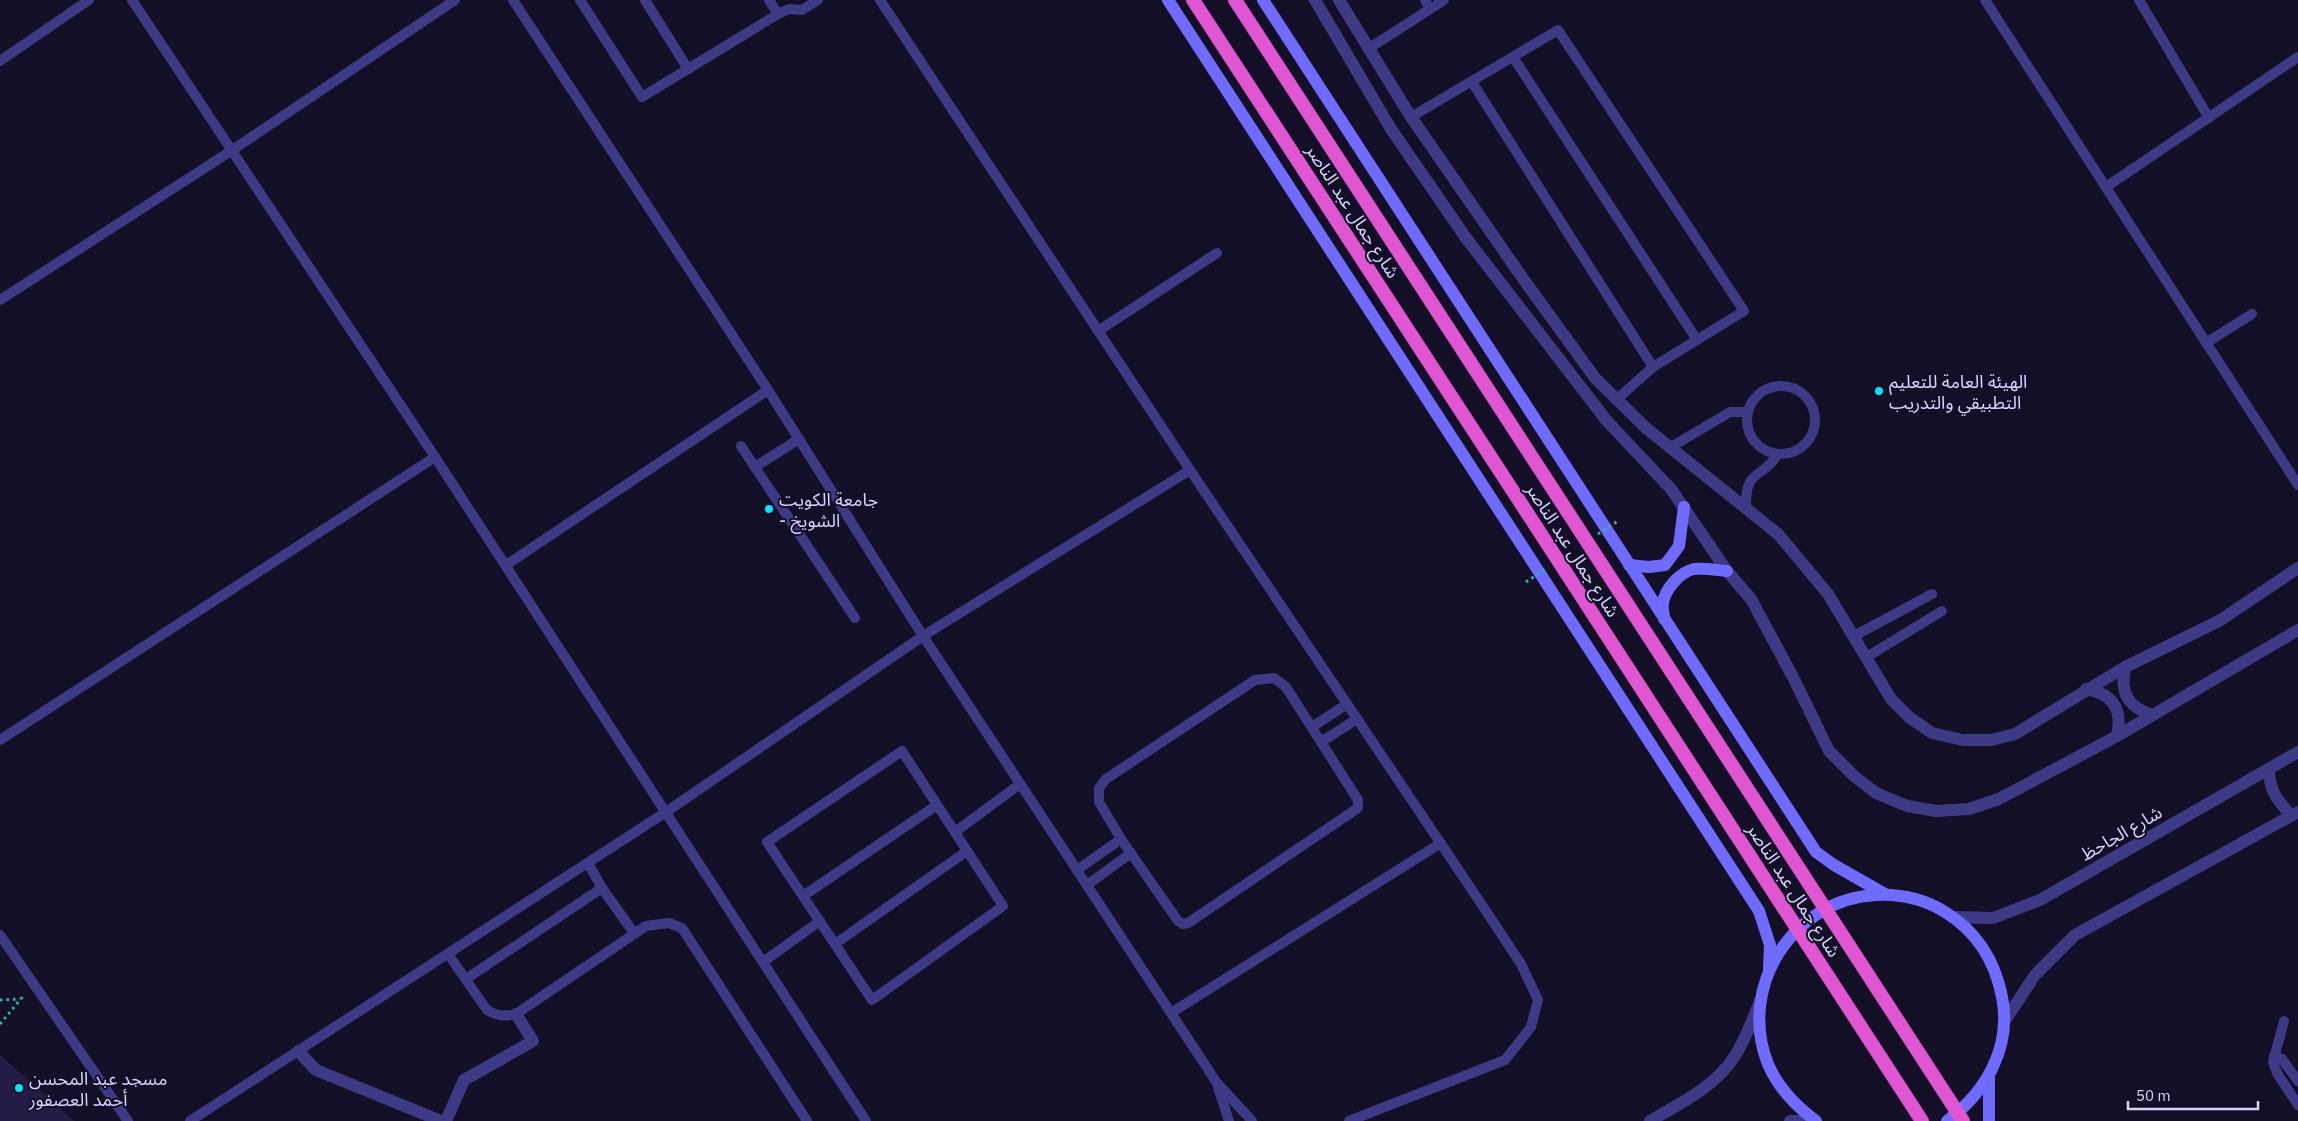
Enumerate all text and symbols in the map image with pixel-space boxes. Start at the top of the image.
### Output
street label: شارع جمال عبد الناصر [1298,139,1405,284]
place label: الهيئة العامة للتعليم التطبيقي والتدريب [1889,370,2027,416]
marker: الهيئة العامة للتعليم التطبيقي والتدريب [1873,385,1885,397]
street label: شارع جمال عبد الناصر [1518,478,1625,623]
place label: جامعة الكويت - الشويخ [779,488,878,534]
marker: جامعة الكويت - الشويخ [763,503,775,515]
street label: شارع الجاحظ [2076,800,2167,868]
street label: شارع جمال عبد الناصر [1739,818,1846,963]
place label: مسجد عبد المحسن أحمد العصفور [28,1067,167,1111]
scale bar [2128,1078,2258,1110]
marker: مسجد عبد المحسن أحمد العصفور [13,1082,25,1094]
text: 50 m [2136,1086,2171,1105]

